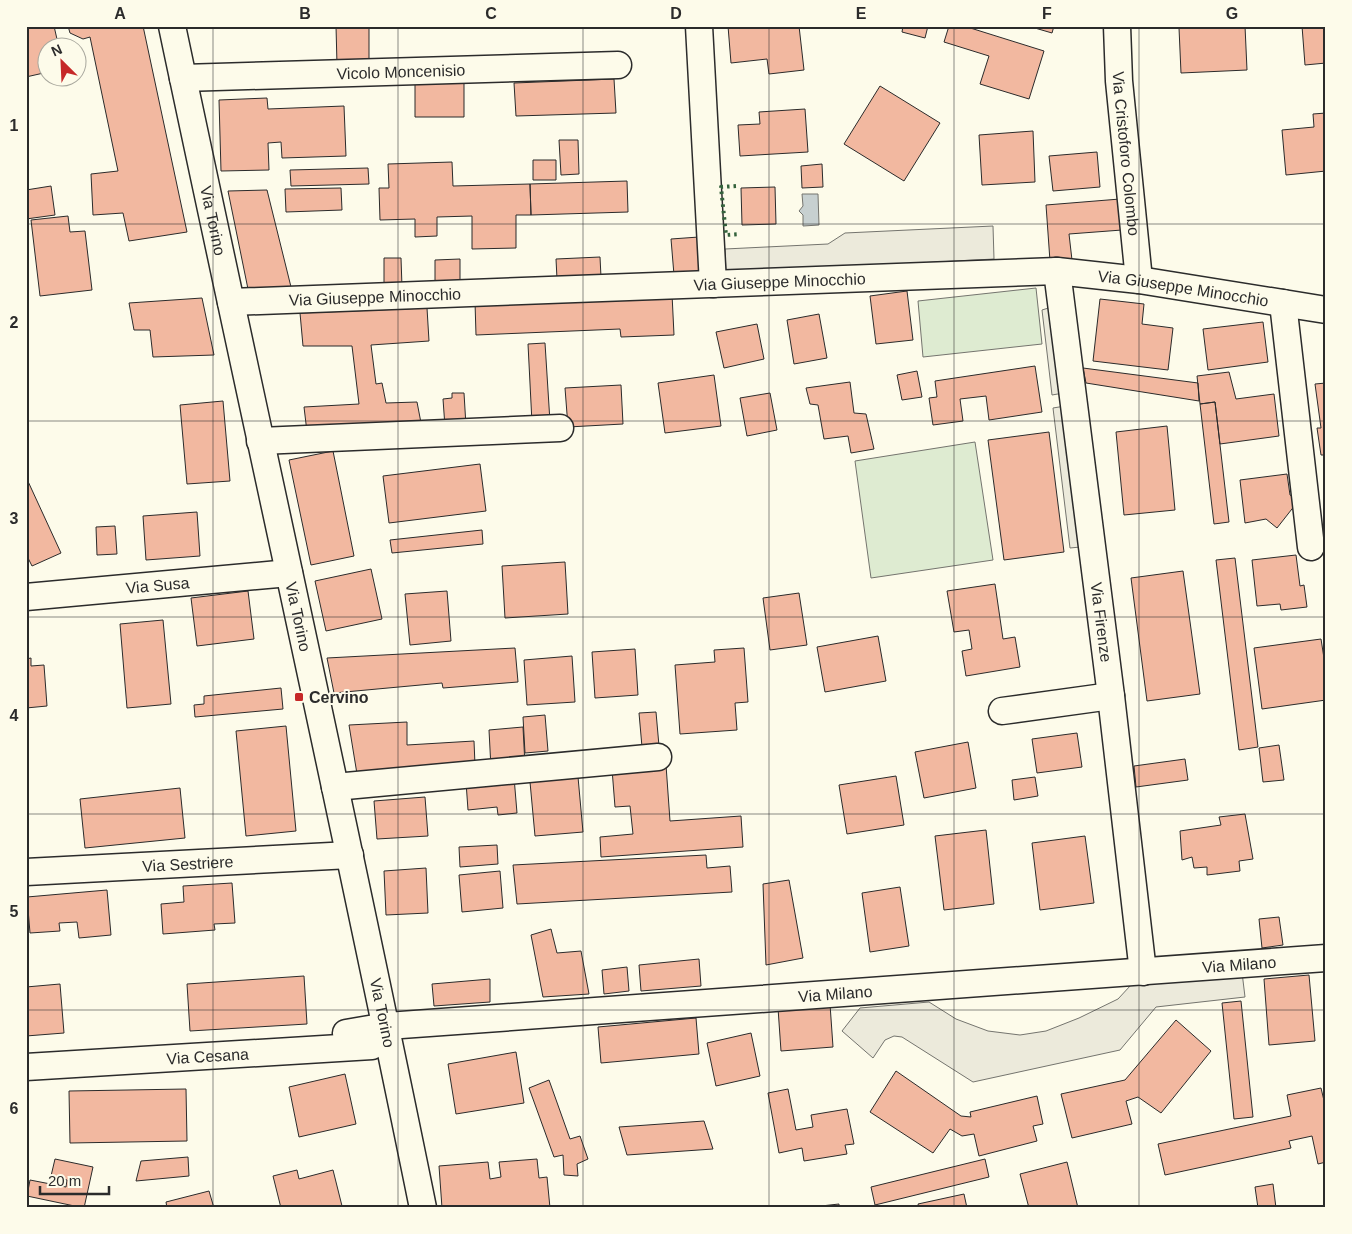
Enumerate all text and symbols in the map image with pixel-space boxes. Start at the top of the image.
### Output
text: A [114,5,126,22]
text: B [299,5,311,22]
text: C [485,5,497,22]
text: D [670,5,682,22]
text: E [856,5,867,22]
text: F [1042,5,1052,22]
text: G [1226,5,1238,22]
north arrow [38,38,88,88]
text: N [49,41,65,59]
street label: Vicolo Moncenisio [336,62,466,82]
street label: Via Cristoforo Colombo [1110,71,1143,237]
text: 1 [10,117,19,134]
street label: Via Torino [197,184,229,257]
street label: Via Giuseppe Minocchio [1097,268,1270,310]
street label: Via Giuseppe Minocchio [693,270,866,294]
street label: Via Giuseppe Minocchio [288,285,461,309]
text: 2 [10,314,19,331]
text: 3 [10,510,19,527]
street label: Via Susa [125,574,190,597]
street label: Via Torino [282,580,314,653]
street label: Via Firenze [1088,581,1115,663]
place label: Cervino [309,689,369,706]
marker: Cervino [293,691,305,703]
text: 4 [10,707,19,724]
street label: Via Sestriere [142,853,234,875]
text: 5 [10,903,19,920]
street label: Via Milano [1201,954,1277,976]
street label: Via Torino [367,977,398,1049]
street label: Via Milano [798,983,873,1005]
street label: Via Cesana [166,1045,249,1067]
text: 6 [10,1100,19,1117]
scale bar [40,1164,109,1196]
text: 20 m [48,1172,81,1189]

